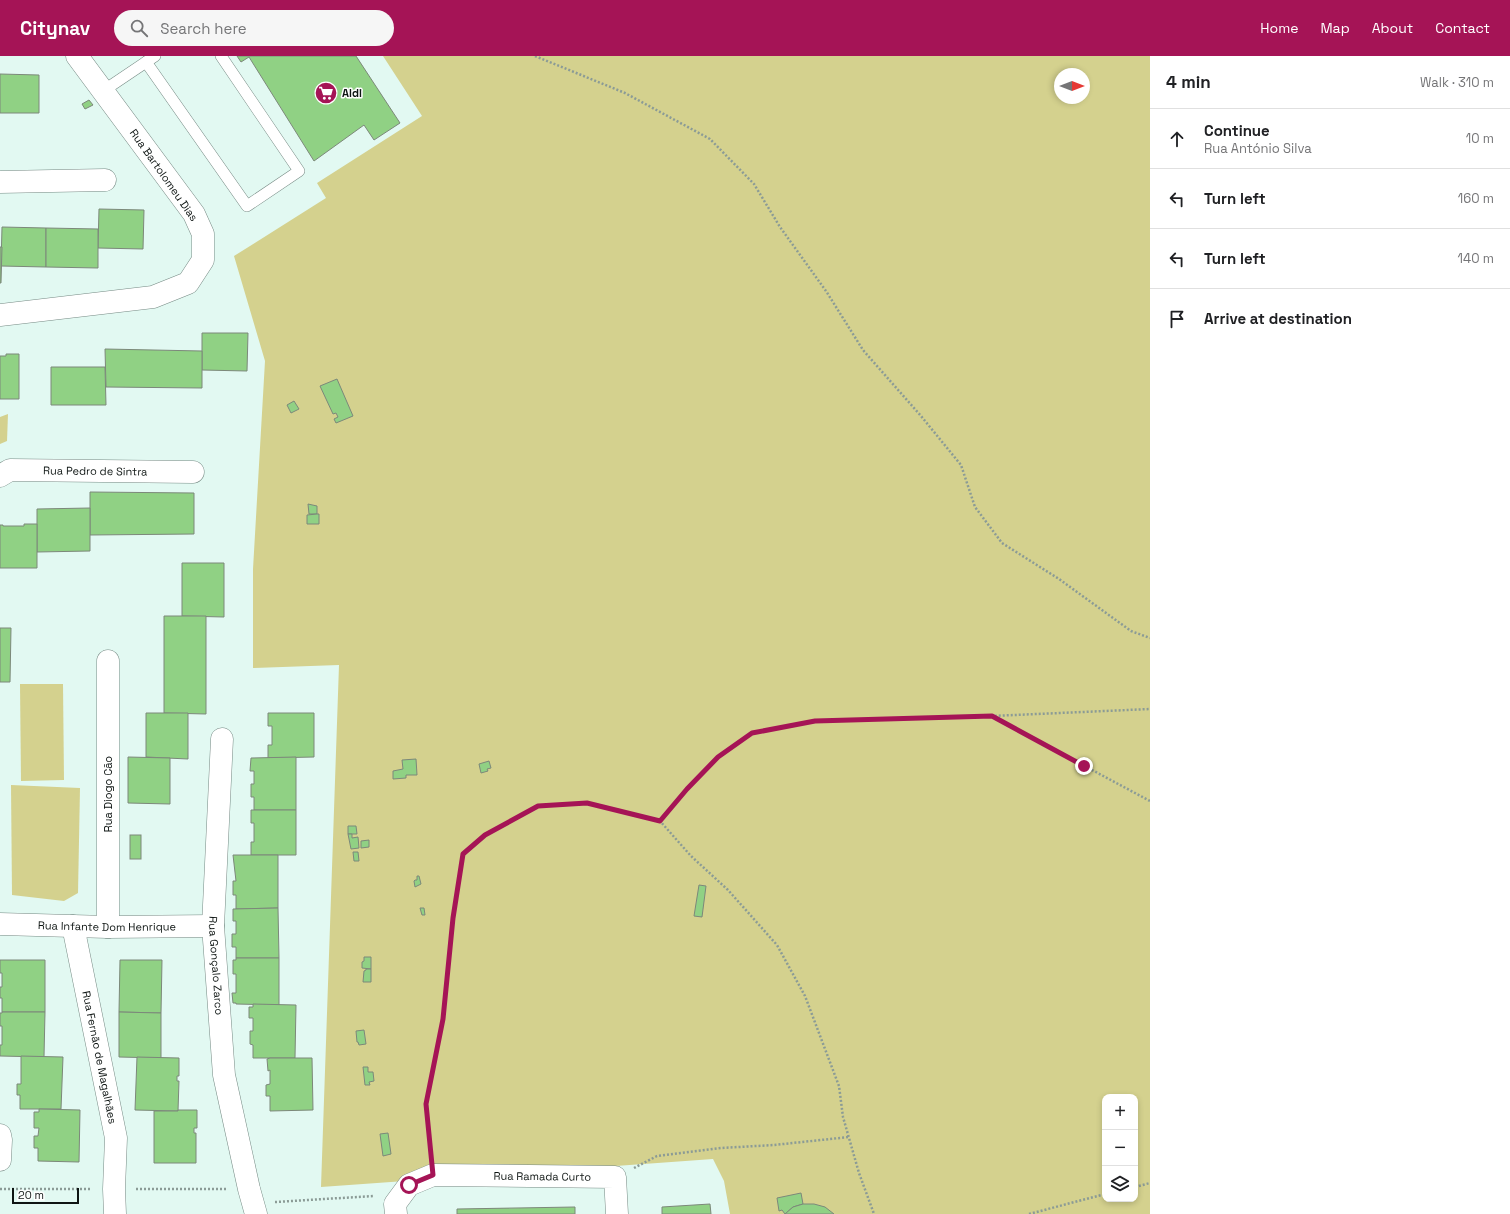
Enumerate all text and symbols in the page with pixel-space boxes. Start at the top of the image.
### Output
search box [114,10,394,46]
text: Citynav [20,16,90,41]
icon: search [128,17,150,39]
text: Search here [160,19,247,38]
text: Home [1260,19,1298,37]
text: Map [1320,19,1350,37]
text: About [1372,19,1413,37]
text: Contact [1435,19,1490,37]
north arrow [1054,68,1090,104]
text: 4 min [1166,71,1211,93]
text: Walk · 310 m [1420,74,1494,91]
supermarket icon: Aldi [313,80,339,106]
place label: Aldi [342,86,362,100]
text: Continue [1204,121,1270,140]
street label: Rua Bartolomeu Dias [127,126,201,224]
icon: ahead [1166,128,1188,150]
text: 10 m [1466,130,1494,147]
text: Rua António Silva [1204,140,1312,157]
icon: left [1166,188,1188,210]
text: Turn left [1204,189,1266,208]
text: 160 m [1458,190,1494,207]
icon: left [1166,248,1188,270]
text: Turn left [1204,249,1266,268]
text: 140 m [1458,250,1494,267]
icon: arrive [1166,308,1188,330]
text: Arrive at destination [1204,309,1352,328]
street label: Rua Pedro de Sintra [43,463,148,479]
street label: Rua Diogo Cão [101,756,115,832]
route end [1075,757,1093,775]
street label: Rua Gonçalo Zarco [206,916,227,1016]
street label: Rua Infante Dom Henrique [38,918,176,934]
street label: Rua Fernão de Magalhães [79,990,120,1125]
map controls [1102,1094,1138,1202]
button: + [1102,1094,1138,1130]
button: − [1102,1130,1138,1166]
button: layers [1102,1166,1138,1202]
street label: Rua Ramada Curto [493,1169,591,1184]
route start [400,1176,418,1194]
scale bar [12,1186,79,1205]
text: 20 m [18,1188,44,1202]

